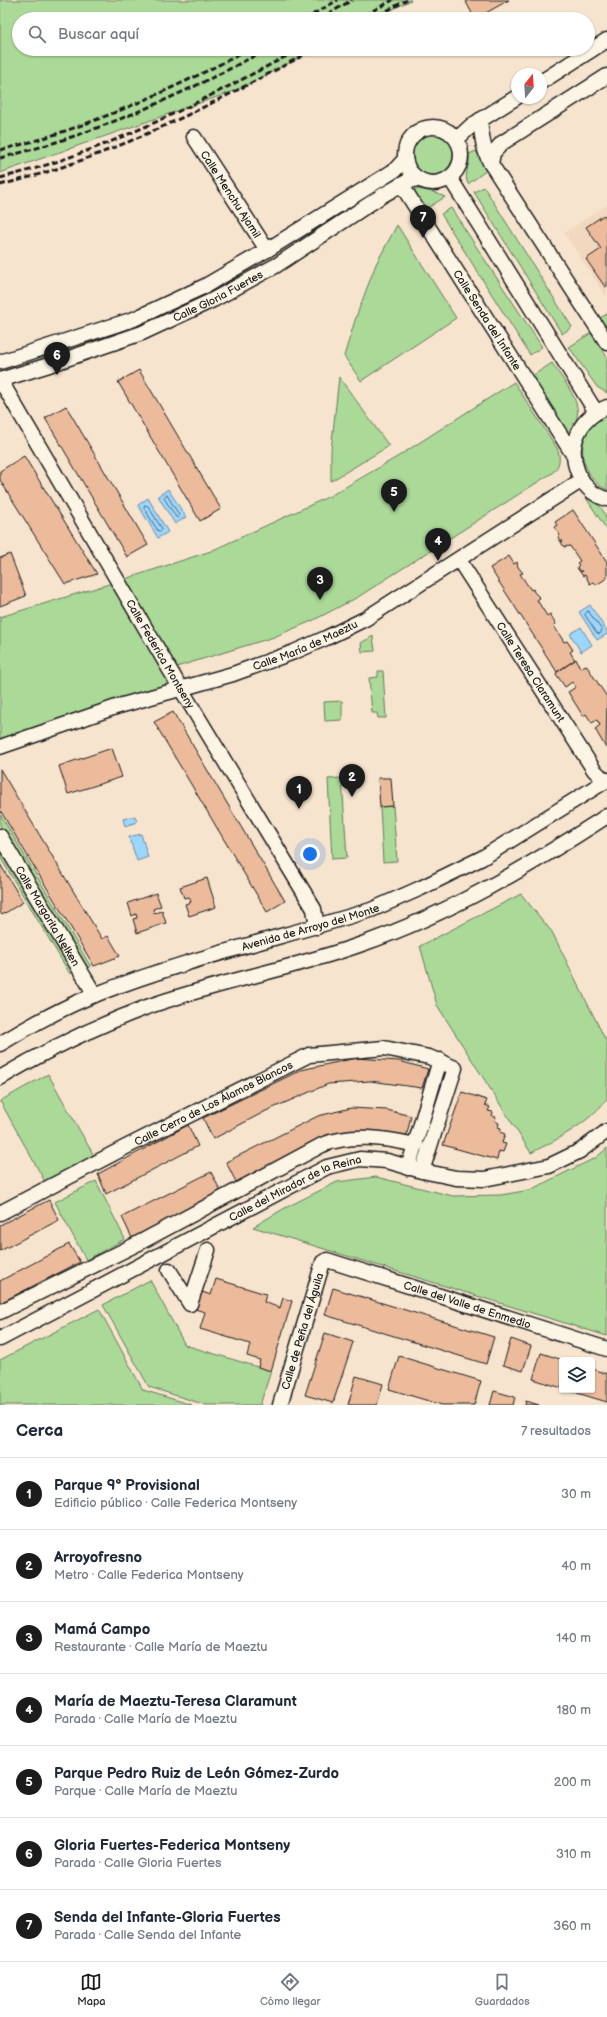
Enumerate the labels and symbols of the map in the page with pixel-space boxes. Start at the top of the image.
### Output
north arrow [511,68,547,104]
street label: Calle Menchu Ajamil [198,148,263,241]
pin: 7 [410,205,436,238]
street label: Calle Gloria Fuertes [171,268,266,325]
street label: Calle Senda del Infante [450,268,524,373]
pin: 6 [44,342,70,375]
pin: 5 [381,479,407,512]
pin: 4 [425,528,451,561]
pin: 3 [307,567,333,600]
street label: Calle Federica Montseny [123,597,197,711]
street label: Calle María de Maeztu [251,618,360,673]
street label: Calle Teresa Claramunt [494,620,568,725]
pin: 2 [339,764,365,797]
pin: 1 [286,776,312,809]
your location [300,844,320,864]
street label: Calle Margarita Nelken [12,864,82,969]
street label: Avenida de Arroyo del Monte [240,901,382,954]
street label: Calle Cerro de Los Álamos Blancos [132,1058,295,1149]
street label: Calle del Mirador de la Reina [227,1153,363,1224]
street label: Calle de Peña del Águila [279,1271,326,1391]
street label: Calle del Valle de Enmedio [402,1279,532,1331]

